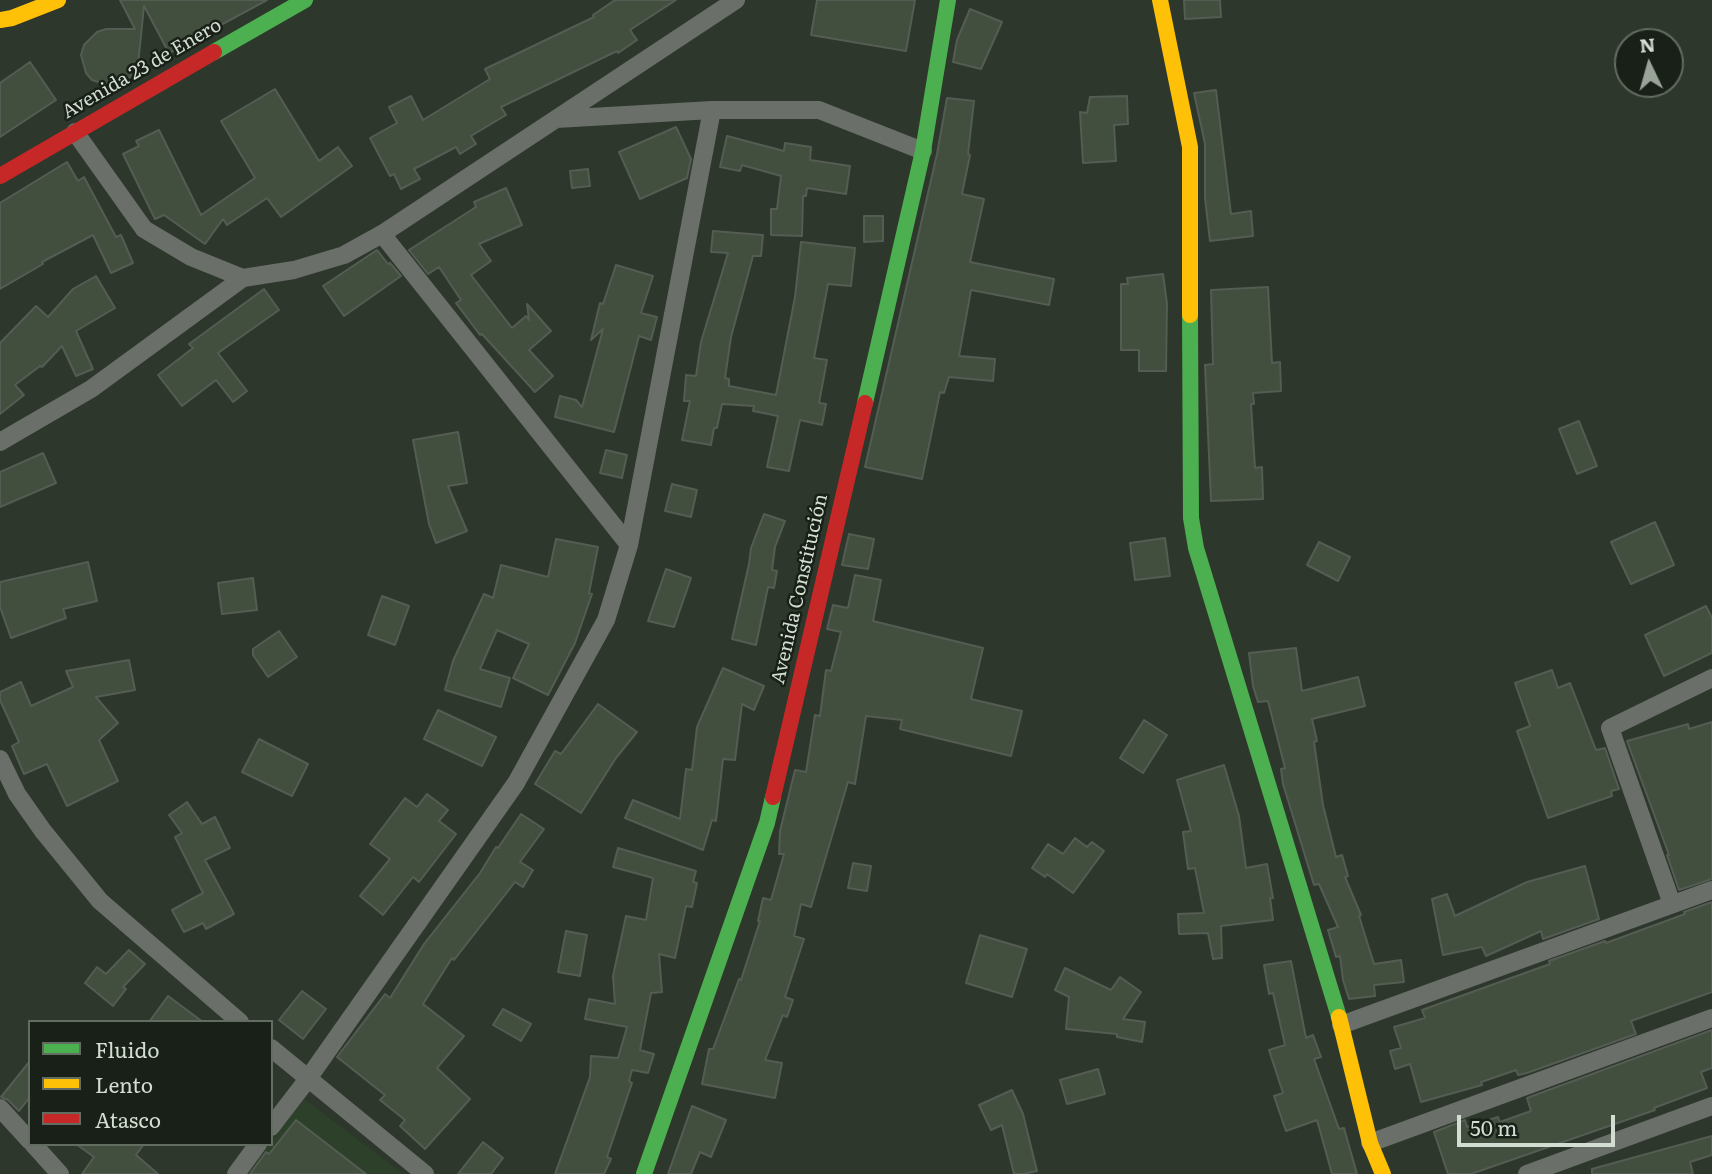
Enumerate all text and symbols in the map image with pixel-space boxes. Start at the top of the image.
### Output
street label: Avenida 23 de Enero [58,14,226,124]
north arrow [1614,28,1684,98]
text: N [1638,29,1657,59]
street label: Avenida Constitución [767,492,833,686]
legend [28,1020,273,1146]
text: Fluido [95,1033,159,1064]
text: Lento [95,1068,153,1099]
scale bar [1460,1100,1618,1144]
text: Atasco [95,1103,161,1134]
text: 50 m [1470,1111,1517,1142]

